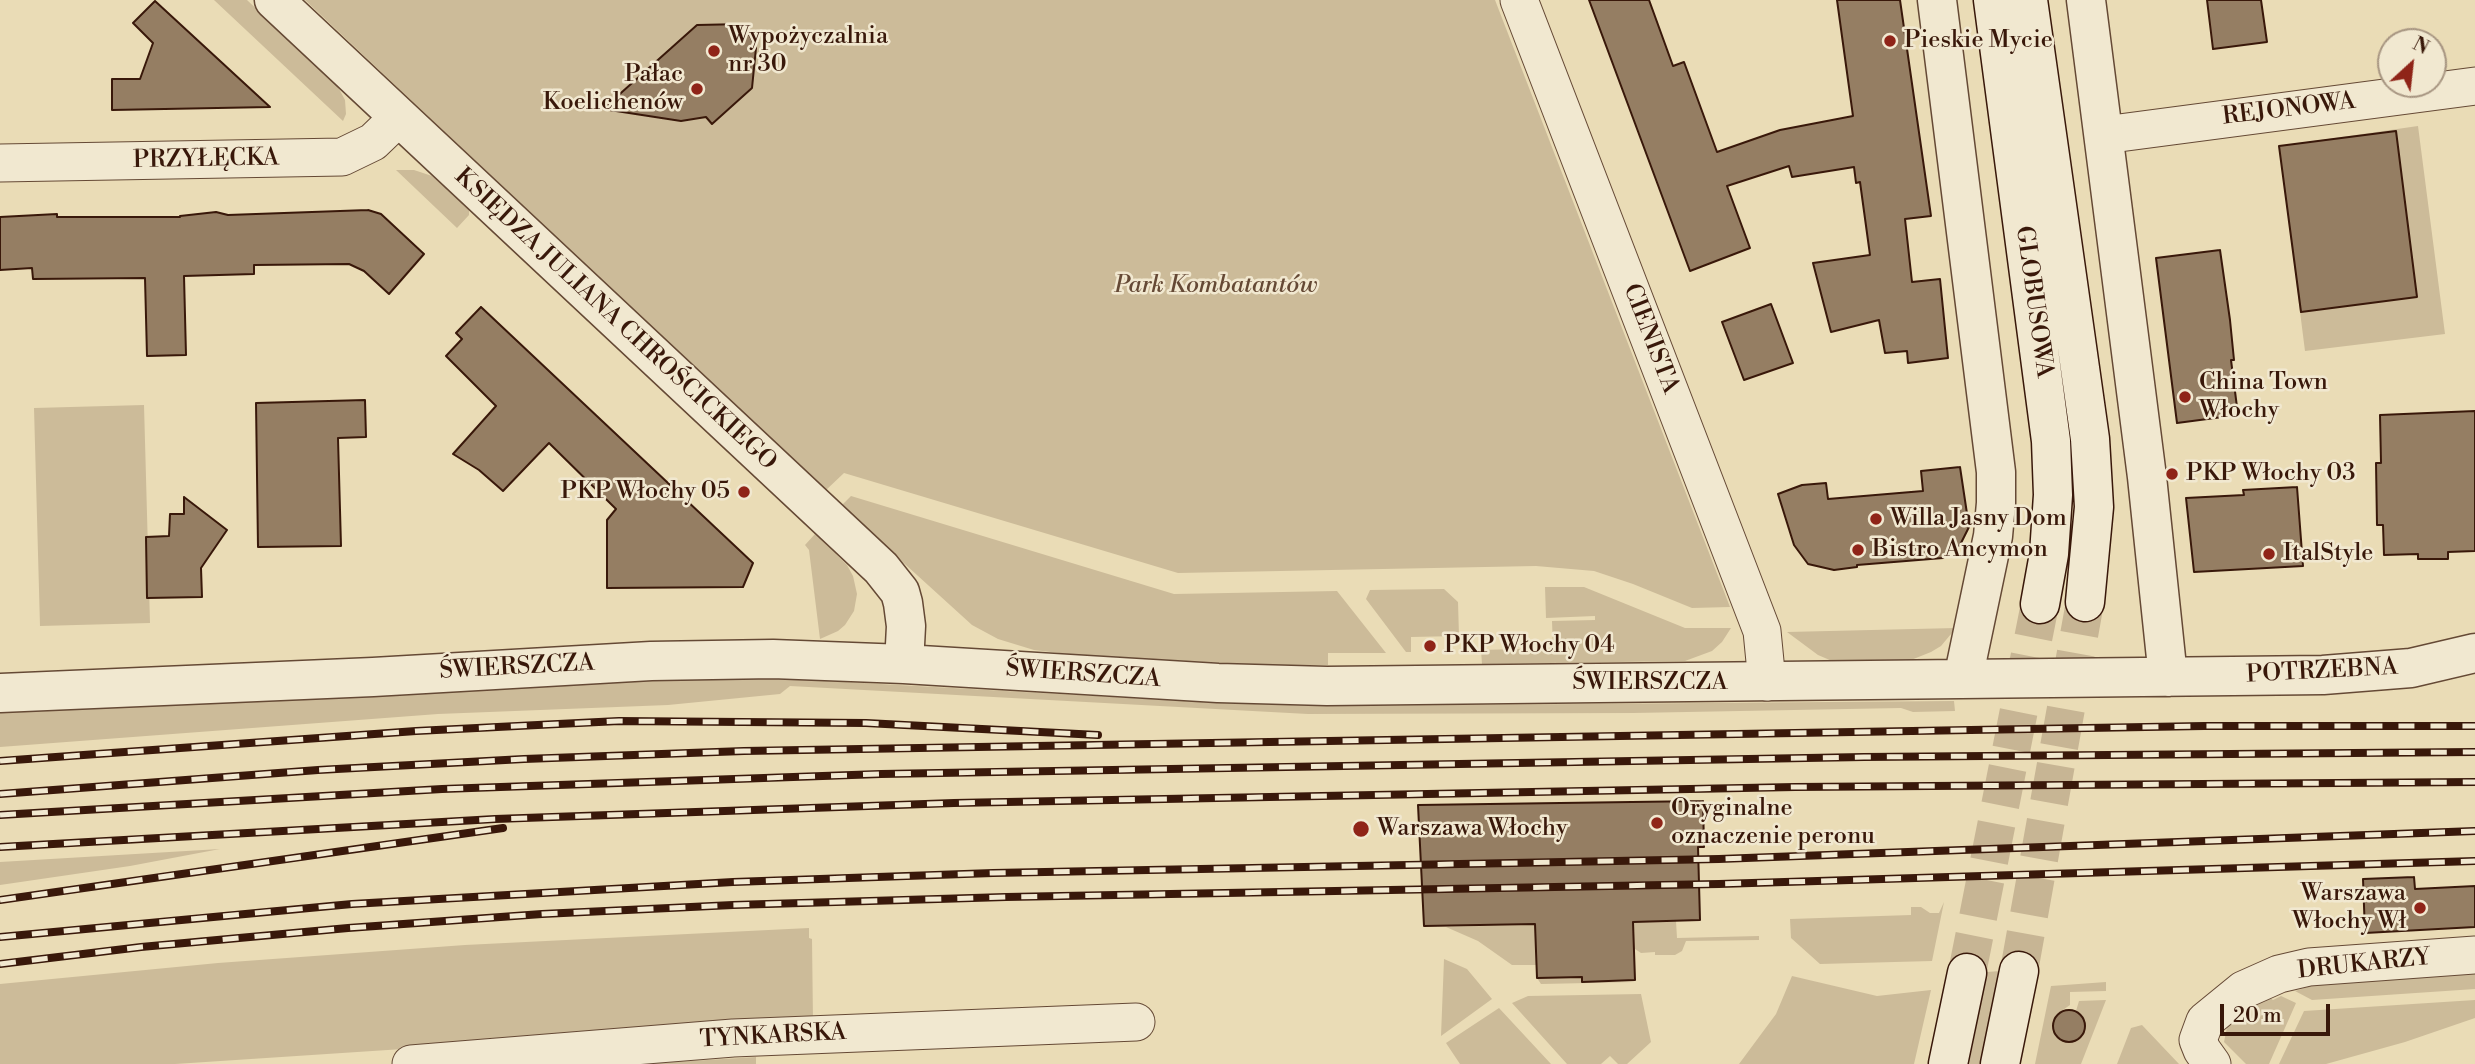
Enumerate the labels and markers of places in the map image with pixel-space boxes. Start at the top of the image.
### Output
place label: Wypożyczalnia nr 30 [728,23,888,79]
place label: Pieskie Mycie [1904,27,2053,55]
marker: Pieskie Mycie [1882,33,1898,49]
marker: Wypożyczalnia nr 30 [706,43,722,59]
place label: Pałac Koelichenów [543,61,683,117]
marker: Pałac Koelichenów [689,81,705,97]
place label: China Town Włochy [2199,369,2328,425]
marker: China Town Włochy [2177,389,2193,405]
place label: PKP Włochy 03 [2186,460,2355,488]
marker: PKP Włochy 03 [2164,466,2180,482]
place label: PKP Włochy 05 [561,478,730,506]
marker: PKP Włochy 05 [736,484,752,500]
place label: Willa Jasny Dom [1890,505,2067,533]
marker: Willa Jasny Dom [1868,511,1884,527]
place label: Bistro Ancymon [1872,536,2048,564]
place label: ItalStyle [2283,540,2373,568]
marker: Bistro Ancymon [1850,542,1866,558]
marker: ItalStyle [2261,546,2277,562]
place label: PKP Włochy 04 [1444,632,1614,660]
marker: PKP Włochy 04 [1422,638,1438,654]
place label: Oryginalne oznaczenie peronu [1671,795,1875,851]
place label: Warszawa Włochy [1377,815,1568,843]
marker: Oryginalne oznaczenie peronu [1649,815,1665,831]
marker: Warszawa Włochy [1351,819,1371,839]
place label: Warszawa Włochy Wł [2292,880,2406,936]
marker: Warszawa Włochy Wł [2412,900,2428,916]

